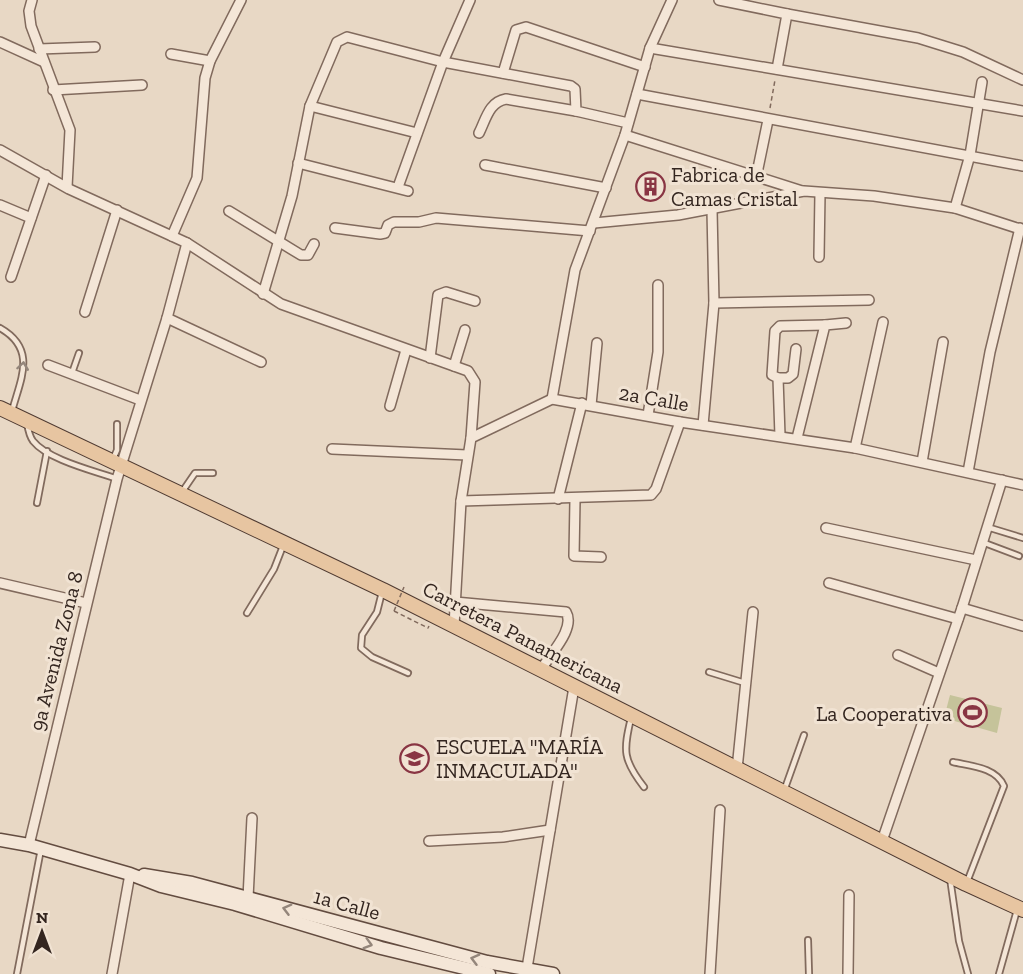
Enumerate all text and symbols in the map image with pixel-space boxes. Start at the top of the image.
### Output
place label: Fabrica de Camas Cristal [671,162,798,211]
building icon: Fabrica de Camas Cristal [634,170,666,202]
one-way arrow [16,361,28,371]
street label: 2a Calle [617,380,691,416]
street label: 9a Avenida Zona 8 [24,569,88,733]
street label: Carretera Panamericana [419,576,627,698]
sports icon: La Cooperativa [957,697,989,729]
place label: La Cooperativa [816,701,952,726]
place label: ESCUELA "MARÍA INMACULADA" [436,734,603,783]
school or university icon: ESCUELA "MARÍA INMACULADA" [399,742,431,774]
street label: 1a Calle [311,883,383,925]
north arrow [12,902,72,962]
one-way arrow [282,903,292,916]
text: N [36,908,48,927]
one-way arrow [362,937,373,949]
one-way arrow [470,953,480,966]

